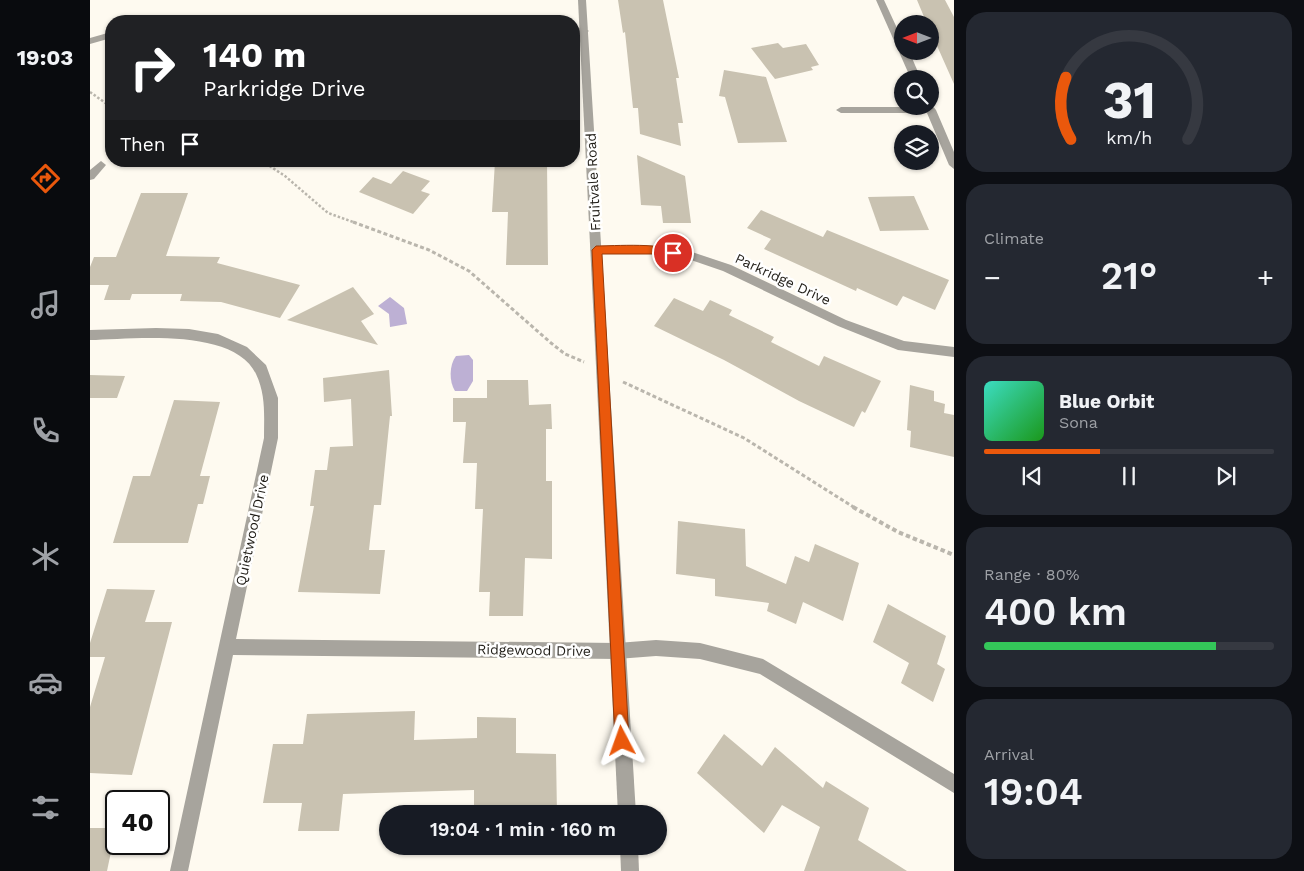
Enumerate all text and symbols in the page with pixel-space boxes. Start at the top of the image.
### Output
north arrow [894,15,939,60]
map controls [894,15,939,170]
text: 140 m [203,34,306,76]
icon: right [120,35,185,100]
text: 19:03 [17,45,73,70]
button: search [894,70,939,115]
text: 31 [1102,70,1156,131]
text: Parkridge Drive [203,76,366,101]
button: layers [894,125,939,170]
text: km/h [1106,127,1152,148]
icon: arrive [176,130,204,158]
text: Then [120,133,166,156]
street label: Fruitvale Road [582,133,604,231]
icon: directions [28,161,63,196]
text: Climate [984,229,1044,248]
pin [652,232,694,274]
icon: arrive [659,239,687,267]
street label: Parkridge Drive [733,250,833,308]
text: 21° [1101,254,1157,298]
text: − [984,261,1001,294]
text: + [1257,261,1274,294]
icon: music [28,287,63,322]
text: Blue Orbit [1059,390,1154,413]
icon: phone [28,413,63,448]
text: Sona [1059,413,1098,432]
icon: previous [1018,462,1046,490]
icon: pause [1115,462,1143,490]
icon: next [1212,462,1240,490]
street label: Quietwood Drive [232,473,272,587]
icon: climate [28,539,63,574]
text: Range · 80% [984,565,1079,584]
text: 400 km [984,590,1127,634]
street label: Ridgewood Drive [477,641,591,659]
icon: car [28,665,63,700]
position arrow [595,714,647,766]
text: Arrival [984,745,1034,764]
text: 19:04 [984,770,1083,814]
icon: filters [28,790,63,825]
speed limit sign: 40 [105,790,170,855]
text: 19:04 · 1 min · 160 m [430,818,616,841]

